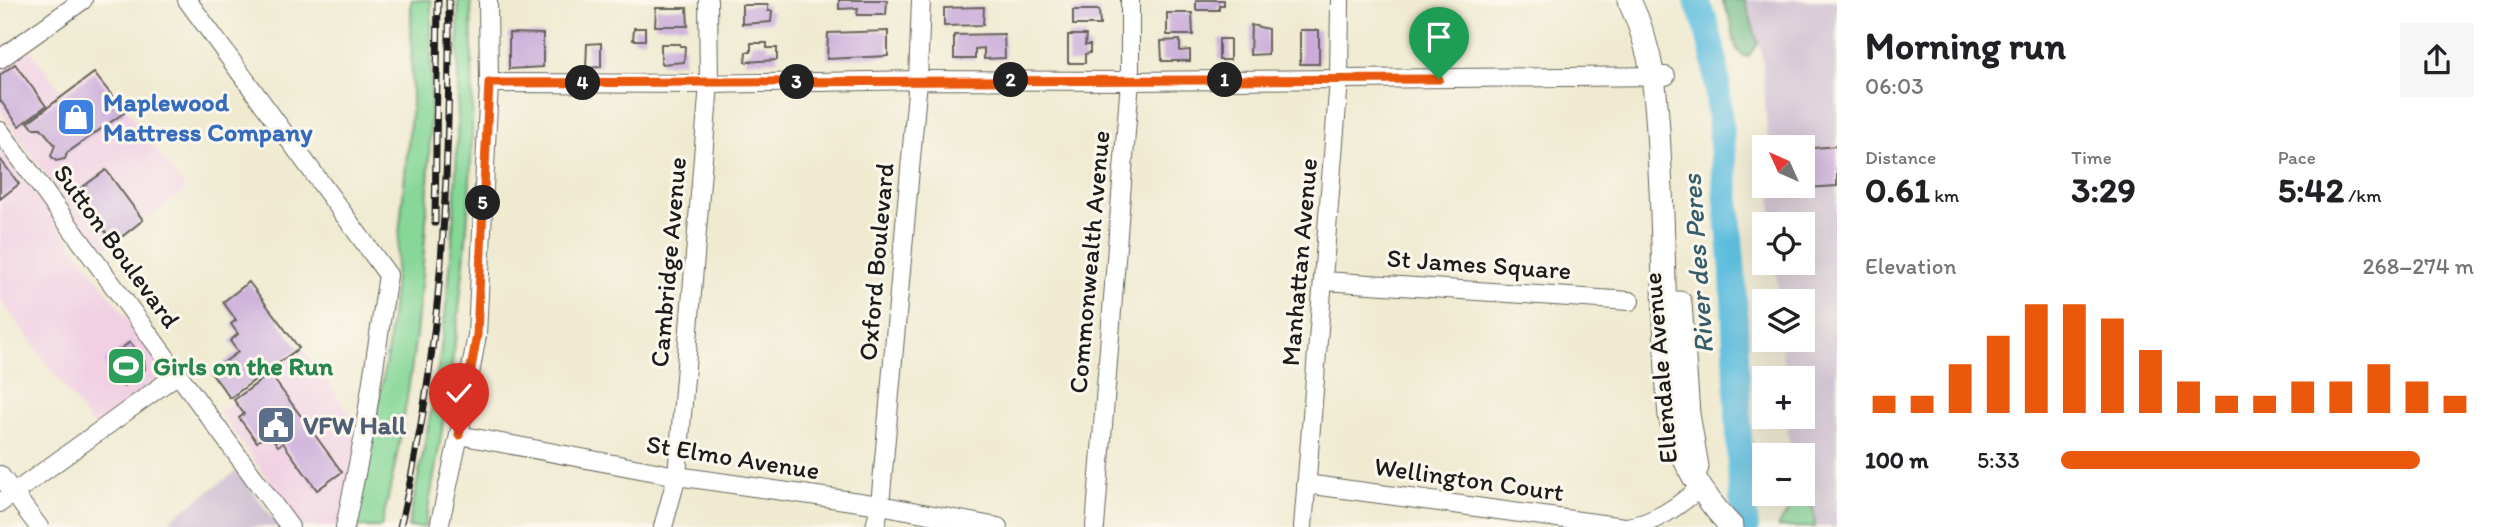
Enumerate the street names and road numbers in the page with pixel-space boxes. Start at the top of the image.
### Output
street label: Commonwealth Avenue [1062,129,1116,395]
street label: Cambridge Avenue [643,155,693,369]
street label: Manhattan Avenue [1274,157,1324,367]
street label: Sutton Boulevard [47,158,187,334]
street label: Oxford Boulevard [851,162,901,362]
street label: St James Square [1386,242,1572,286]
street label: Ellendale Avenue [1636,271,1684,465]
street label: St Elmo Avenue [644,428,822,486]
street label: Wellington Court [1372,450,1566,508]

